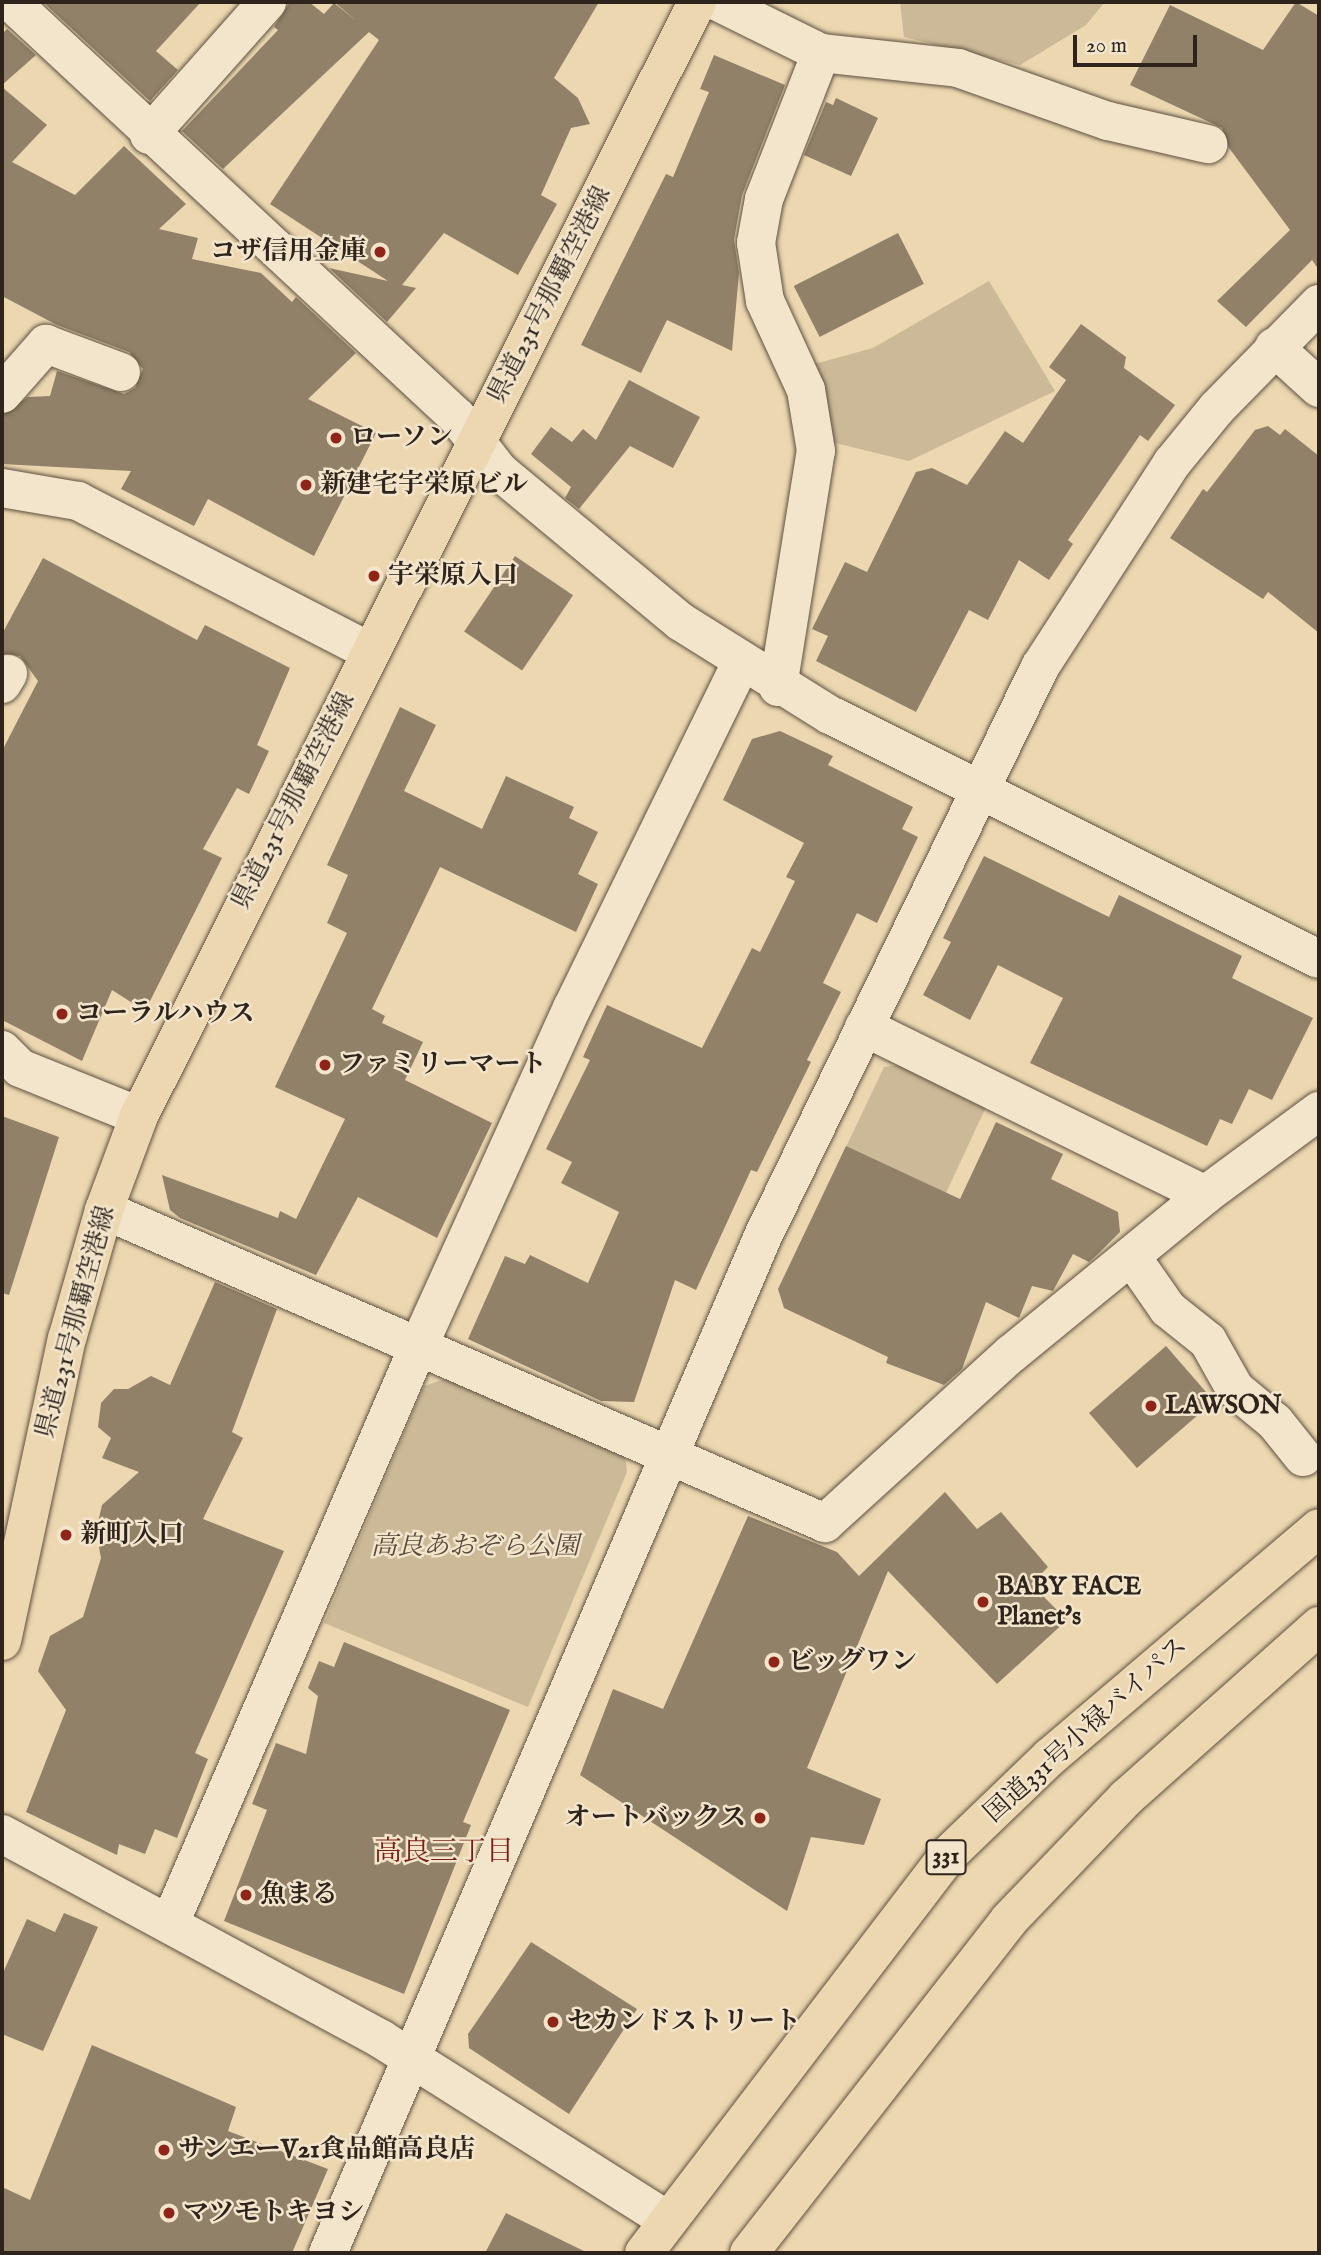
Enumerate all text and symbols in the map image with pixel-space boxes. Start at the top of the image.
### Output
scale bar [1076,21,1200,65]
text: 20 m [1086,33,1127,60]
street label: 県道231号那覇空港線 [482,181,618,409]
place label: コザ信用金庫 [210,236,366,268]
marker: コザ信用金庫 [372,244,388,260]
place label: ローソン [350,422,454,454]
marker: ローソン [328,430,344,446]
place label: 新建宅宇栄原ビル [320,469,528,501]
marker: 新建宅宇栄原ビル [298,477,314,493]
place label: 宇栄原入口 [388,560,518,592]
marker: 宇栄原入口 [366,568,382,584]
street label: 県道231号那覇空港線 [226,687,362,915]
place label: コーラルハウス [76,998,258,1030]
marker: コーラルハウス [54,1006,70,1022]
place label: ファミリーマート [339,1049,547,1081]
marker: ファミリーマート [317,1057,333,1073]
street label: 県道231号那覇空港線 [30,1202,122,1442]
place label: LAWSON [1165,1390,1282,1422]
marker: LAWSON [1143,1398,1159,1414]
place label: 新町入口 [80,1519,184,1551]
marker: 新町入口 [58,1527,74,1543]
park label: 高良あおぞら公園 [371,1531,579,1563]
place label: BABY FACE Planet's [997,1571,1141,1632]
marker: BABY FACE Planet's [975,1594,991,1610]
street label: 国道331号小禄バイパス [978,1630,1194,1830]
place label: ビッグワン [788,1646,918,1678]
marker: ビッグワン [766,1654,782,1670]
place label: オートバックス [564,1802,746,1834]
marker: オートバックス [752,1810,768,1826]
district label: 高良三丁目 [374,1836,514,1870]
road number: 331 [925,1836,967,1878]
place label: 魚まる [260,1879,338,1911]
marker: 魚まる [238,1887,254,1903]
place label: セカンドストリート [567,2006,801,2038]
marker: セカンドストリート [545,2014,561,2030]
place label: サンエーV21食品館高良店 [178,2134,477,2166]
marker: サンエーV21食品館高良店 [156,2142,172,2158]
place label: マツモトキヨシ [183,2197,365,2229]
marker: マツモトキヨシ [161,2205,177,2221]

